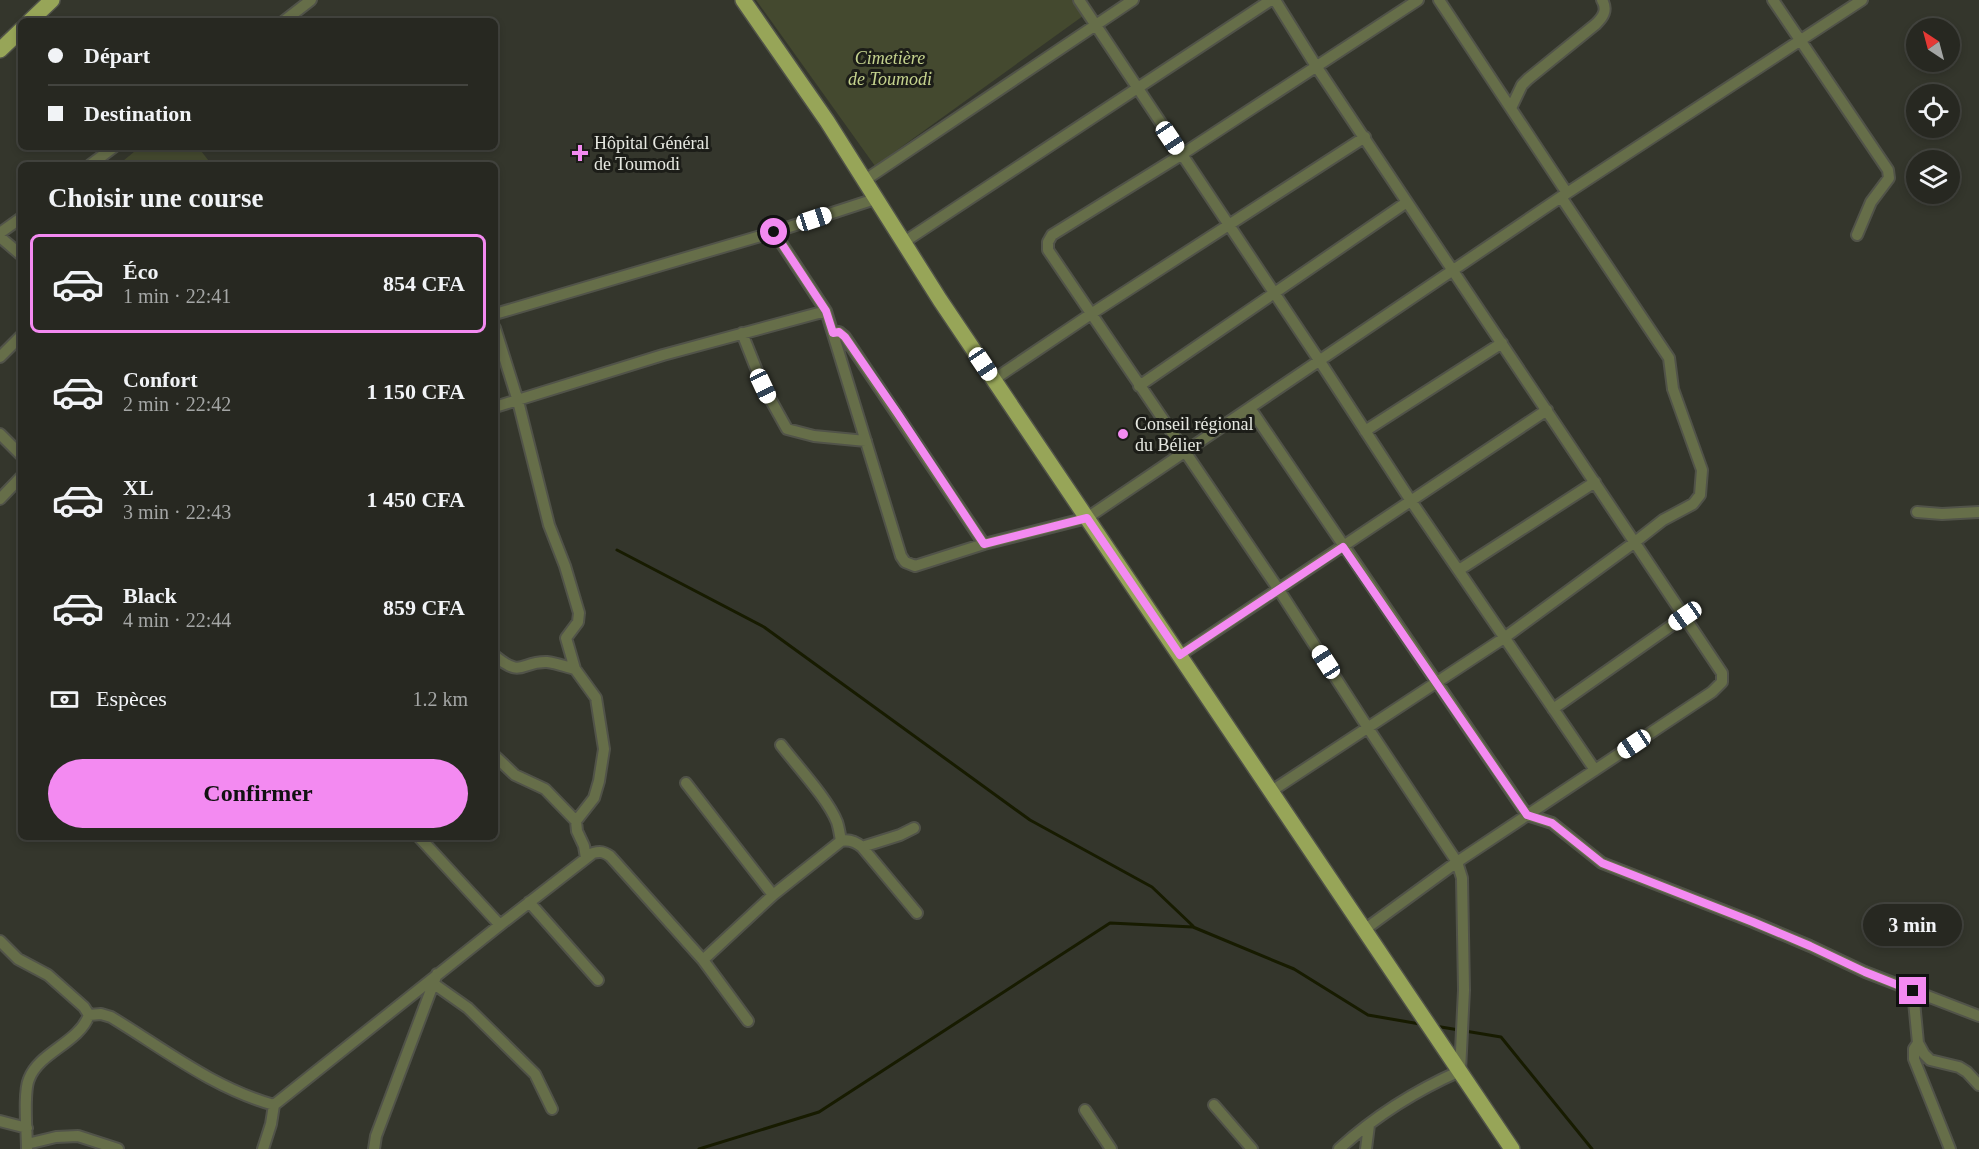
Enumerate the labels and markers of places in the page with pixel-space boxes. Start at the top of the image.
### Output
place label: Hôpital Général de Toumodi [594,133,709,174]
marker: Hôpital Général de Toumodi [571,144,589,162]
place label: Conseil régional du Bélier [1135,414,1253,455]
marker: Conseil régional du Bélier [1116,427,1130,441]

